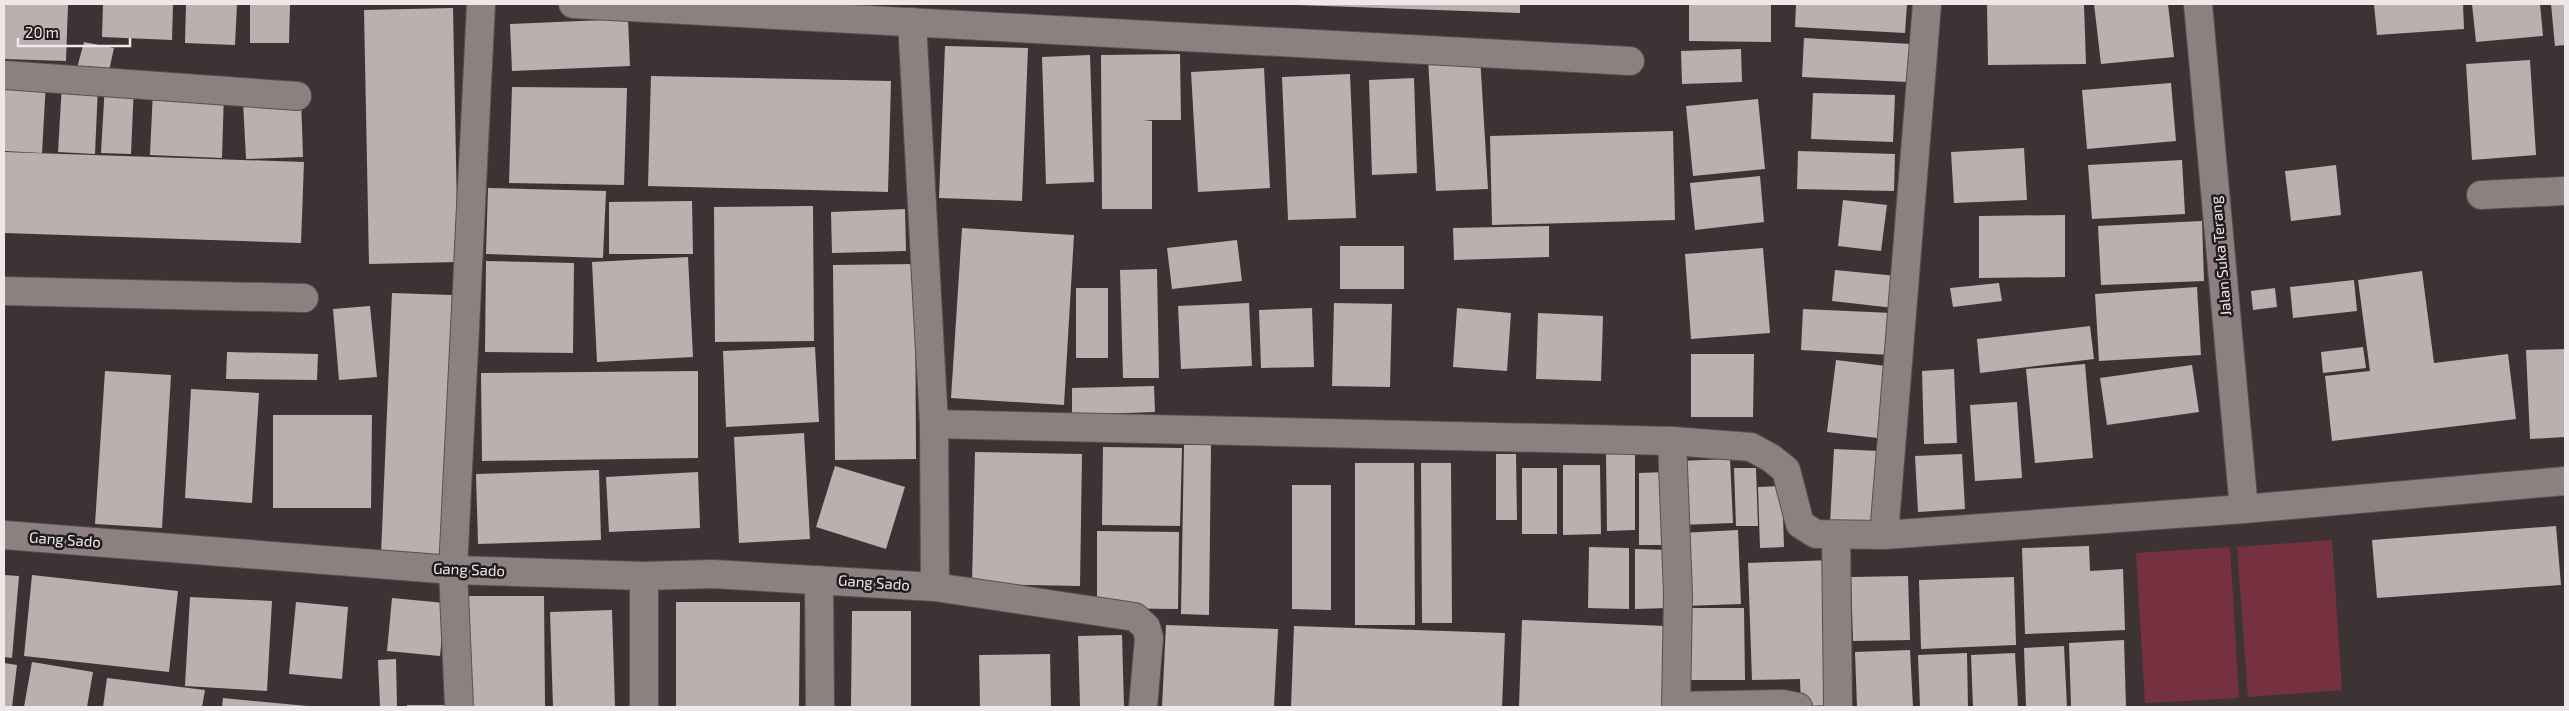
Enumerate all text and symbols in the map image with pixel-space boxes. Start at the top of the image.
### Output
scale bar [18,15,130,47]
text: 20 m [25,23,59,41]
street label: Jalan Suka Terang [2206,195,2234,317]
street label: Gang Sado [29,528,102,550]
street label: Gang Sado [433,559,505,579]
street label: Gang Sado [838,571,911,593]

